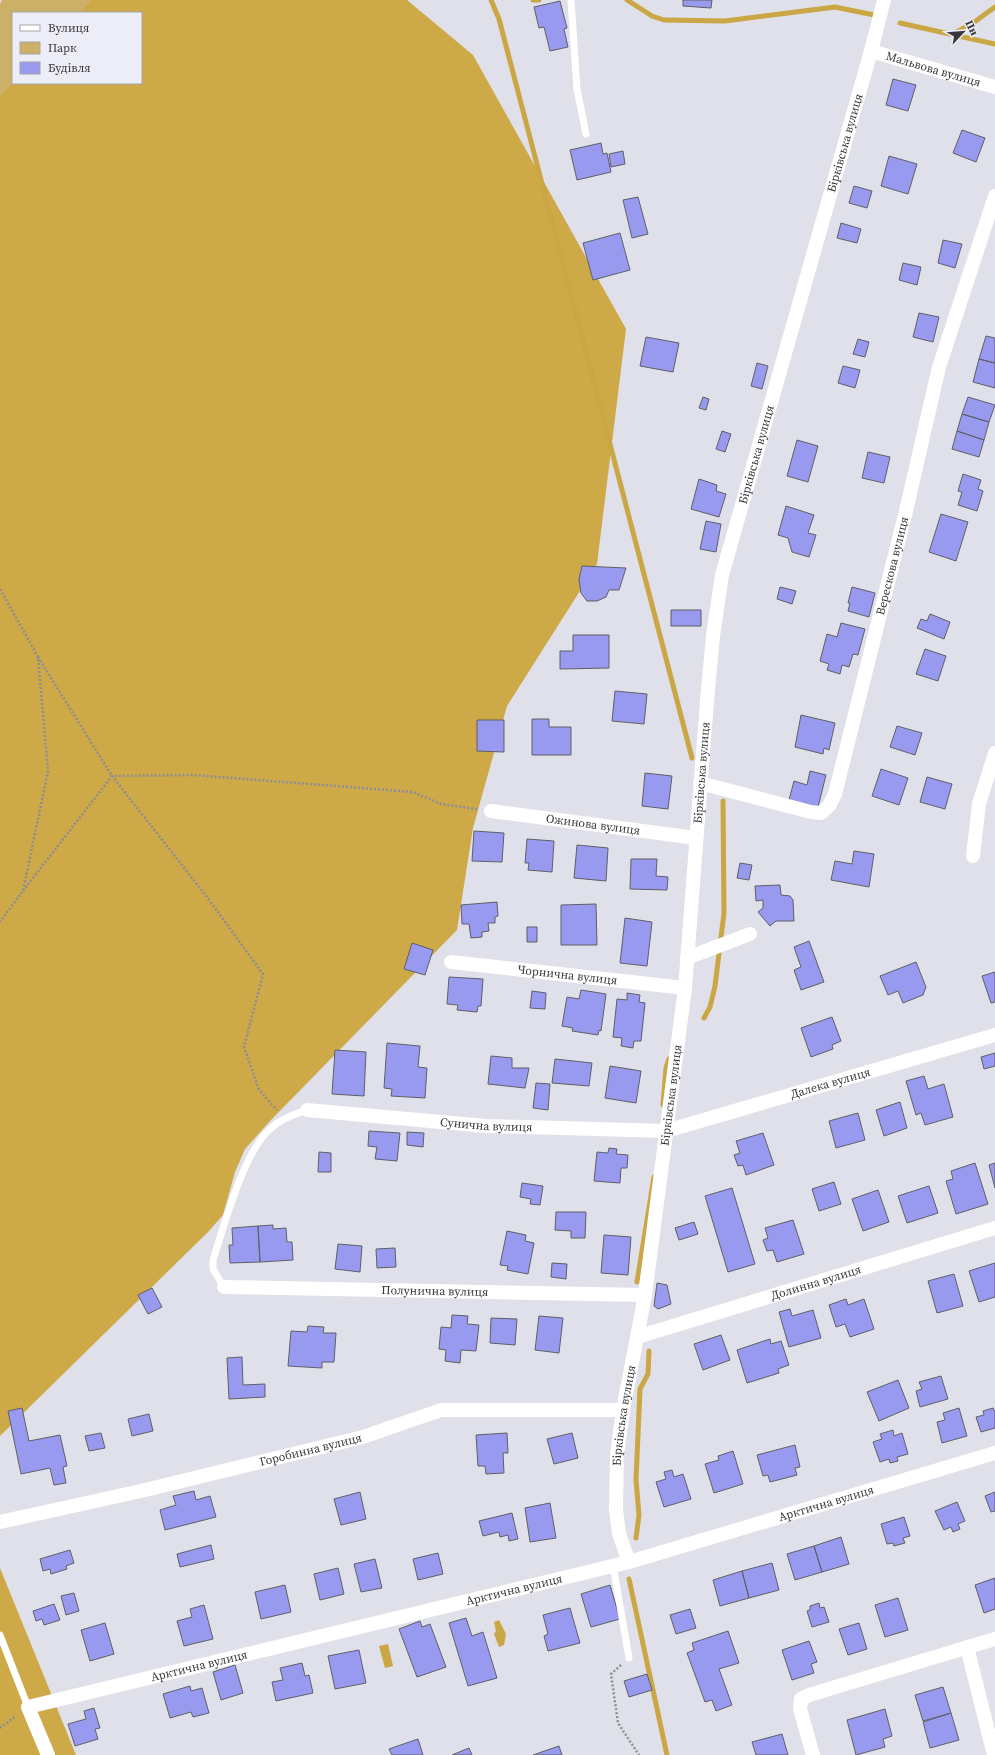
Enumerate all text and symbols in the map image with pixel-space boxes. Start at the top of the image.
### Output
legend [12,12,142,84]
north arrow [943,12,983,52]
text: Пн [961,18,982,38]
text: Вулиця [48,20,89,36]
text: Парк [48,40,77,56]
street label: Мальвова вулиця [884,48,983,90]
text: Будівля [48,60,91,76]
street label: Бірківська вулиця [823,92,867,194]
street label: Бірківська вулиця [735,403,778,506]
street label: Верескова вулиця [872,515,912,617]
street label: Бірківська вулиця [690,721,713,824]
street label: Ожинова вулиця [545,810,641,839]
street label: Чорнична вулиця [516,961,618,988]
street label: Бірківська вулиця [657,1044,686,1147]
street label: Далека вулиця [788,1064,872,1102]
street label: Сунична вулиця [439,1114,533,1135]
street label: Долинна вулиця [769,1261,863,1304]
street label: Полунична вулиця [381,1282,489,1300]
street label: Бірківська вулиця [609,1364,639,1466]
street label: Горобинна вулиця [258,1430,363,1470]
street label: Арктична вулиця [777,1482,876,1525]
street label: Арктична вулиця [464,1570,564,1609]
street label: Арктична вулиця [149,1646,249,1685]

